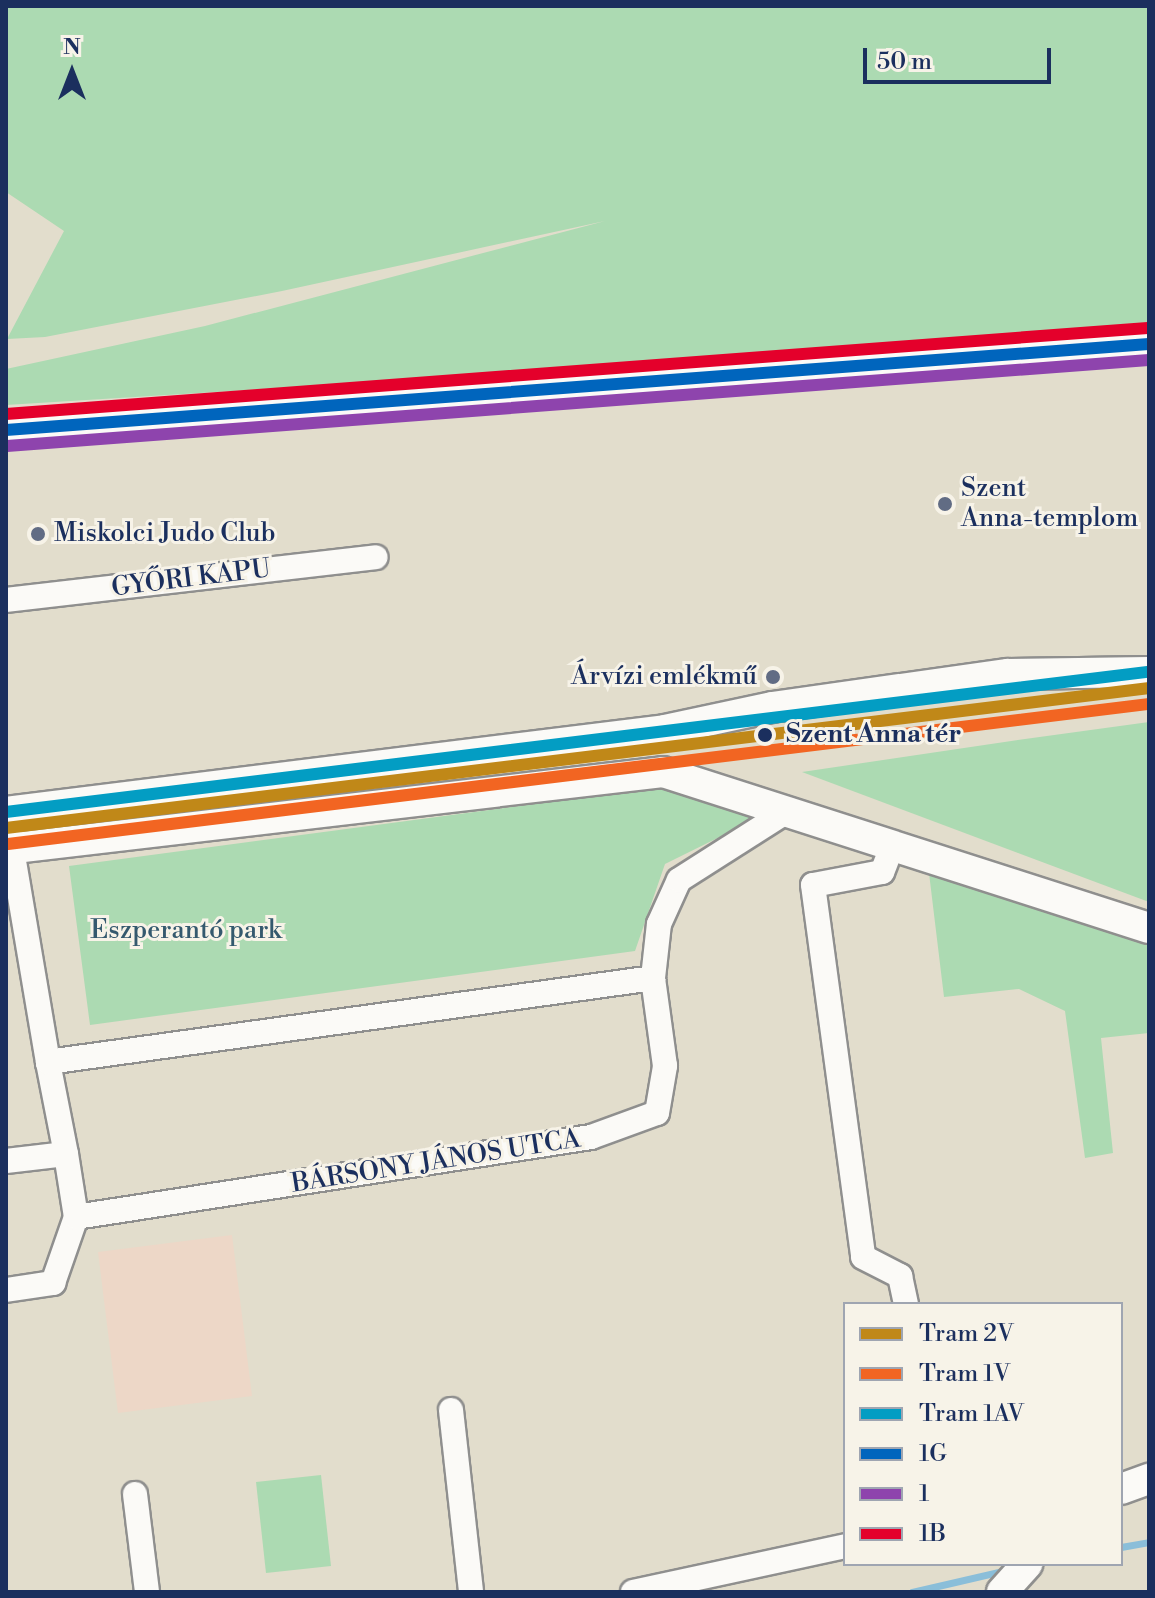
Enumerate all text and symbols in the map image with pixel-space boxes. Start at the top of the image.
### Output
north arrow [32,32,112,112]
scale bar [867,32,1055,82]
text: N [63,34,81,61]
text: 50 m [877,47,932,77]
place label: Szent Anna-templom [961,473,1138,534]
marker: Szent Anna-templom [936,495,954,513]
place label: Miskolci Judo Club [54,518,275,550]
marker: Miskolci Judo Club [29,525,47,543]
street label: GYŐRI KAPU [110,554,272,604]
place label: Árvízi emlékmű [571,661,757,693]
marker: Árvízi emlékmű [764,668,782,686]
place label: Szent Anna tér [786,719,962,751]
marker: Szent Anna tér [751,721,779,749]
park label: Eszperantó park [90,915,282,947]
street label: BÁRSONY JÁNOS UTCA [289,1124,583,1200]
legend [843,1302,1123,1566]
text: Tram 2V [919,1319,1014,1349]
text: Tram 1V [919,1359,1011,1389]
text: Tram 1AV [919,1399,1025,1429]
text: 1G [919,1439,947,1469]
text: 1 [919,1479,929,1509]
text: 1B [919,1519,946,1549]

